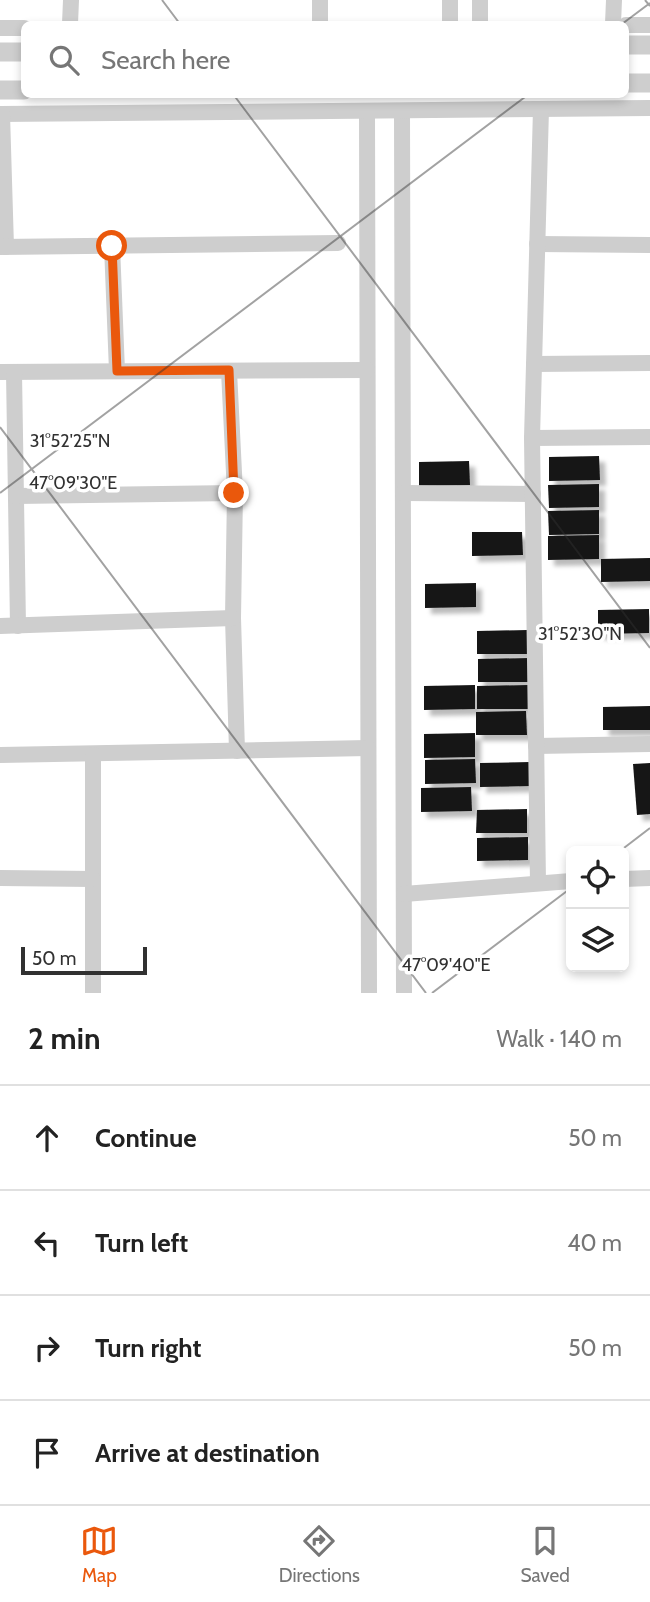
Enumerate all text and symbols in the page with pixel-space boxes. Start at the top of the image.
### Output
search box [21,21,629,98]
icon: search [45,41,83,79]
text: Search here [101,44,230,76]
route start [96,230,127,261]
text: 31°52'25"N [30,430,110,452]
text: 47°09'30"E [29,472,117,494]
route end [218,477,249,508]
text: 31°52'30"N [538,623,622,645]
map controls [566,846,629,972]
button: locate [566,846,629,909]
button: layers [566,909,629,972]
scale bar [21,944,147,976]
text: 50 m [32,947,76,970]
text: 47°09'40"E [402,954,491,976]
text: 2 min [28,1020,100,1057]
text: Walk · 140 m [496,1025,622,1053]
icon: ahead [28,1119,66,1157]
text: Continue [95,1122,197,1154]
text: 50 m [568,1124,622,1152]
icon: left [28,1224,66,1262]
text: Turn left [95,1227,188,1259]
text: 40 m [567,1229,622,1257]
icon: right [28,1329,66,1367]
text: Turn right [95,1332,201,1364]
text: 50 m [568,1334,622,1362]
icon: arrive [28,1434,66,1472]
text: Arrive at destination [95,1437,320,1469]
tab: Map [80,1522,118,1587]
tab: Directions [279,1522,360,1587]
tab: Saved [520,1522,570,1587]

